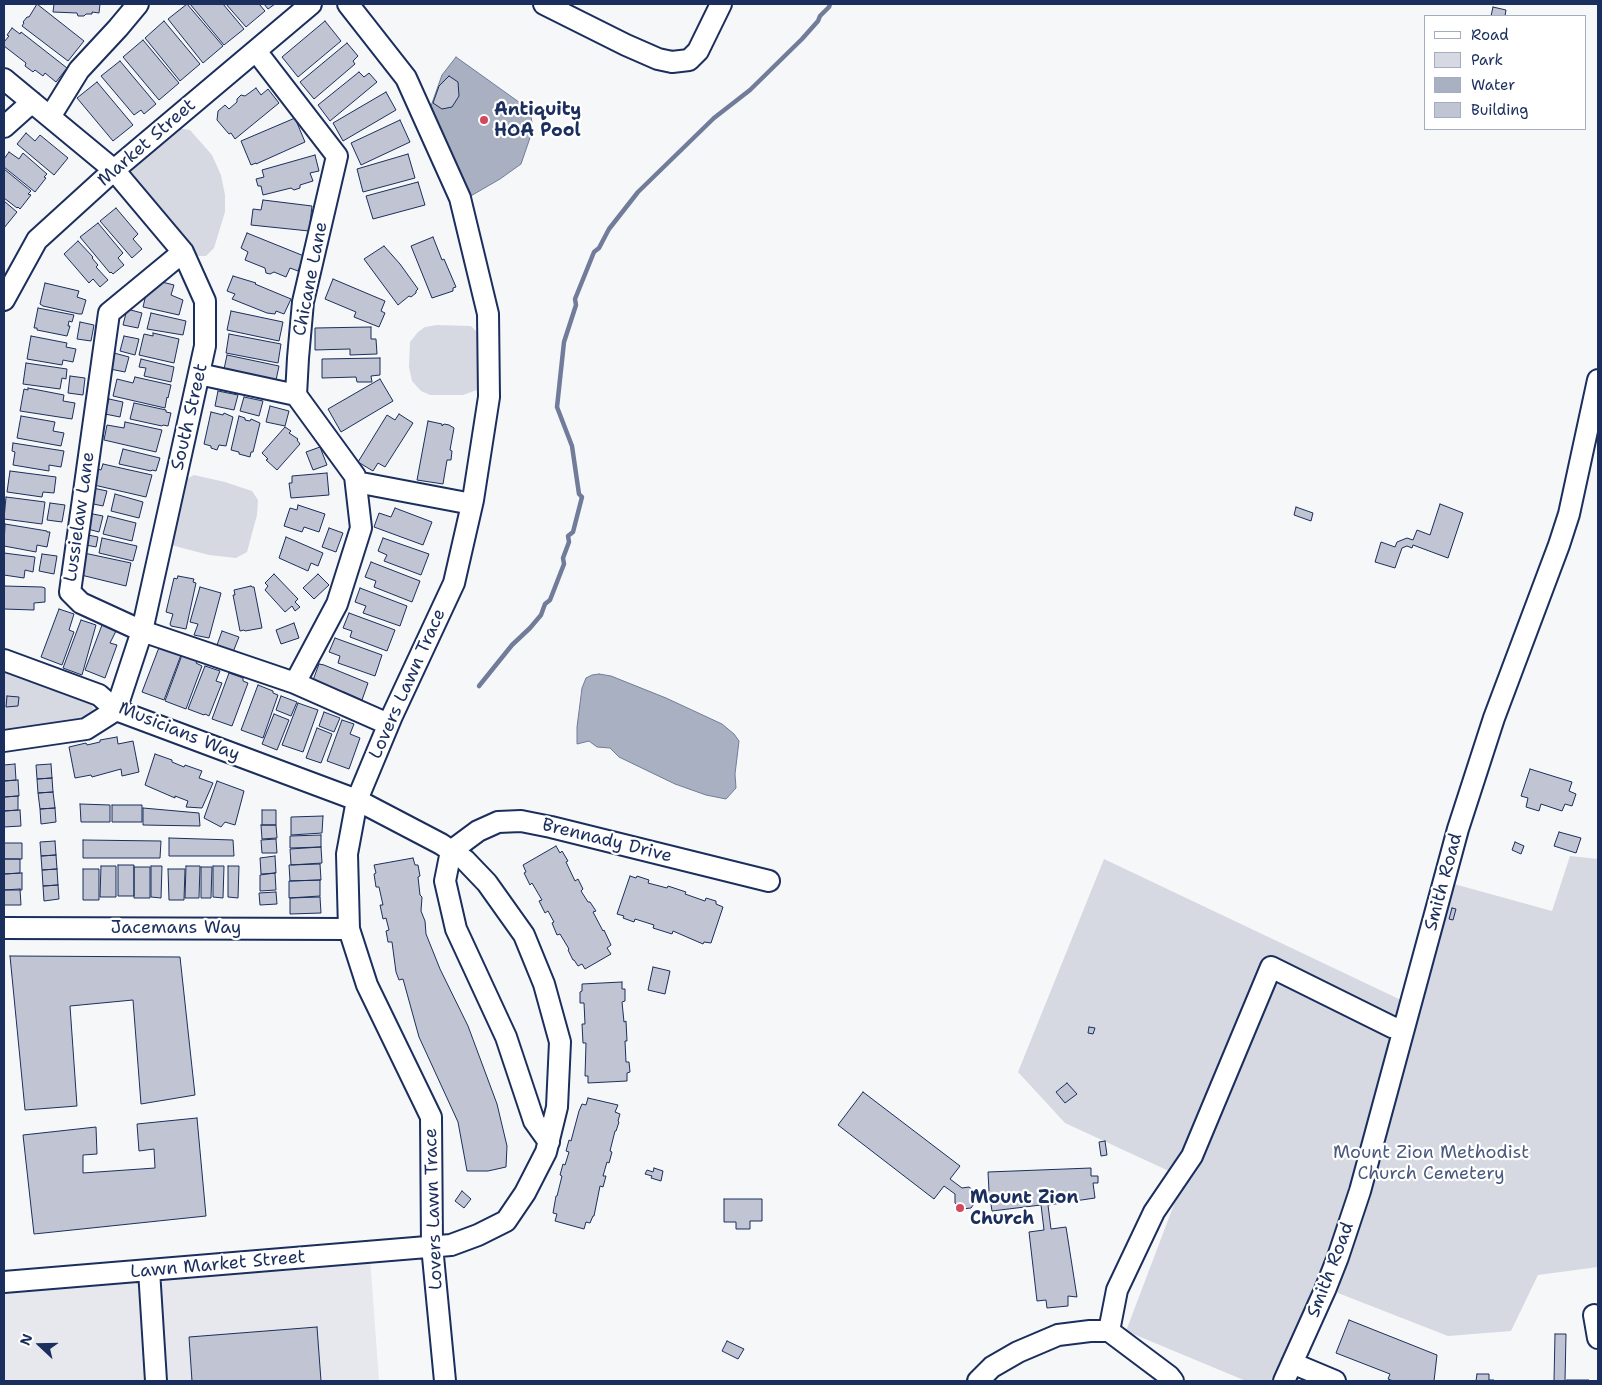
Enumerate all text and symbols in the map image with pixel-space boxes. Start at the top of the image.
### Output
legend [1424,15,1587,130]
text: Road [1471,25,1509,45]
text: Park [1471,50,1503,70]
text: Water [1471,75,1515,95]
street label: Market Street [94,95,200,191]
place label: Antiquity HOA Pool [494,99,581,142]
text: Building [1471,100,1528,120]
marker: Antiquity HOA Pool [478,114,490,126]
street label: Chicane Lane [289,220,333,338]
street label: South Street [167,362,213,472]
street label: Lussielaw Lane [60,451,100,583]
street label: Lovers Lawn Trace [365,606,451,762]
street label: Musicians Way [115,698,243,766]
street label: Brennady Drive [540,814,674,868]
street label: Smith Road [1421,831,1467,933]
street label: Jacemans Way [111,917,241,939]
street label: Lovers Lawn Trace [420,1128,448,1290]
park label: Mount Zion Methodist Church Cemetery [1333,1142,1529,1184]
place label: Mount Zion Church [970,1187,1078,1230]
marker: Mount Zion Church [954,1202,966,1214]
street label: Smith Road [1303,1219,1359,1321]
street label: Lawn Market Street [130,1247,306,1283]
north arrow [15,1320,65,1370]
text: N [16,1331,36,1348]

